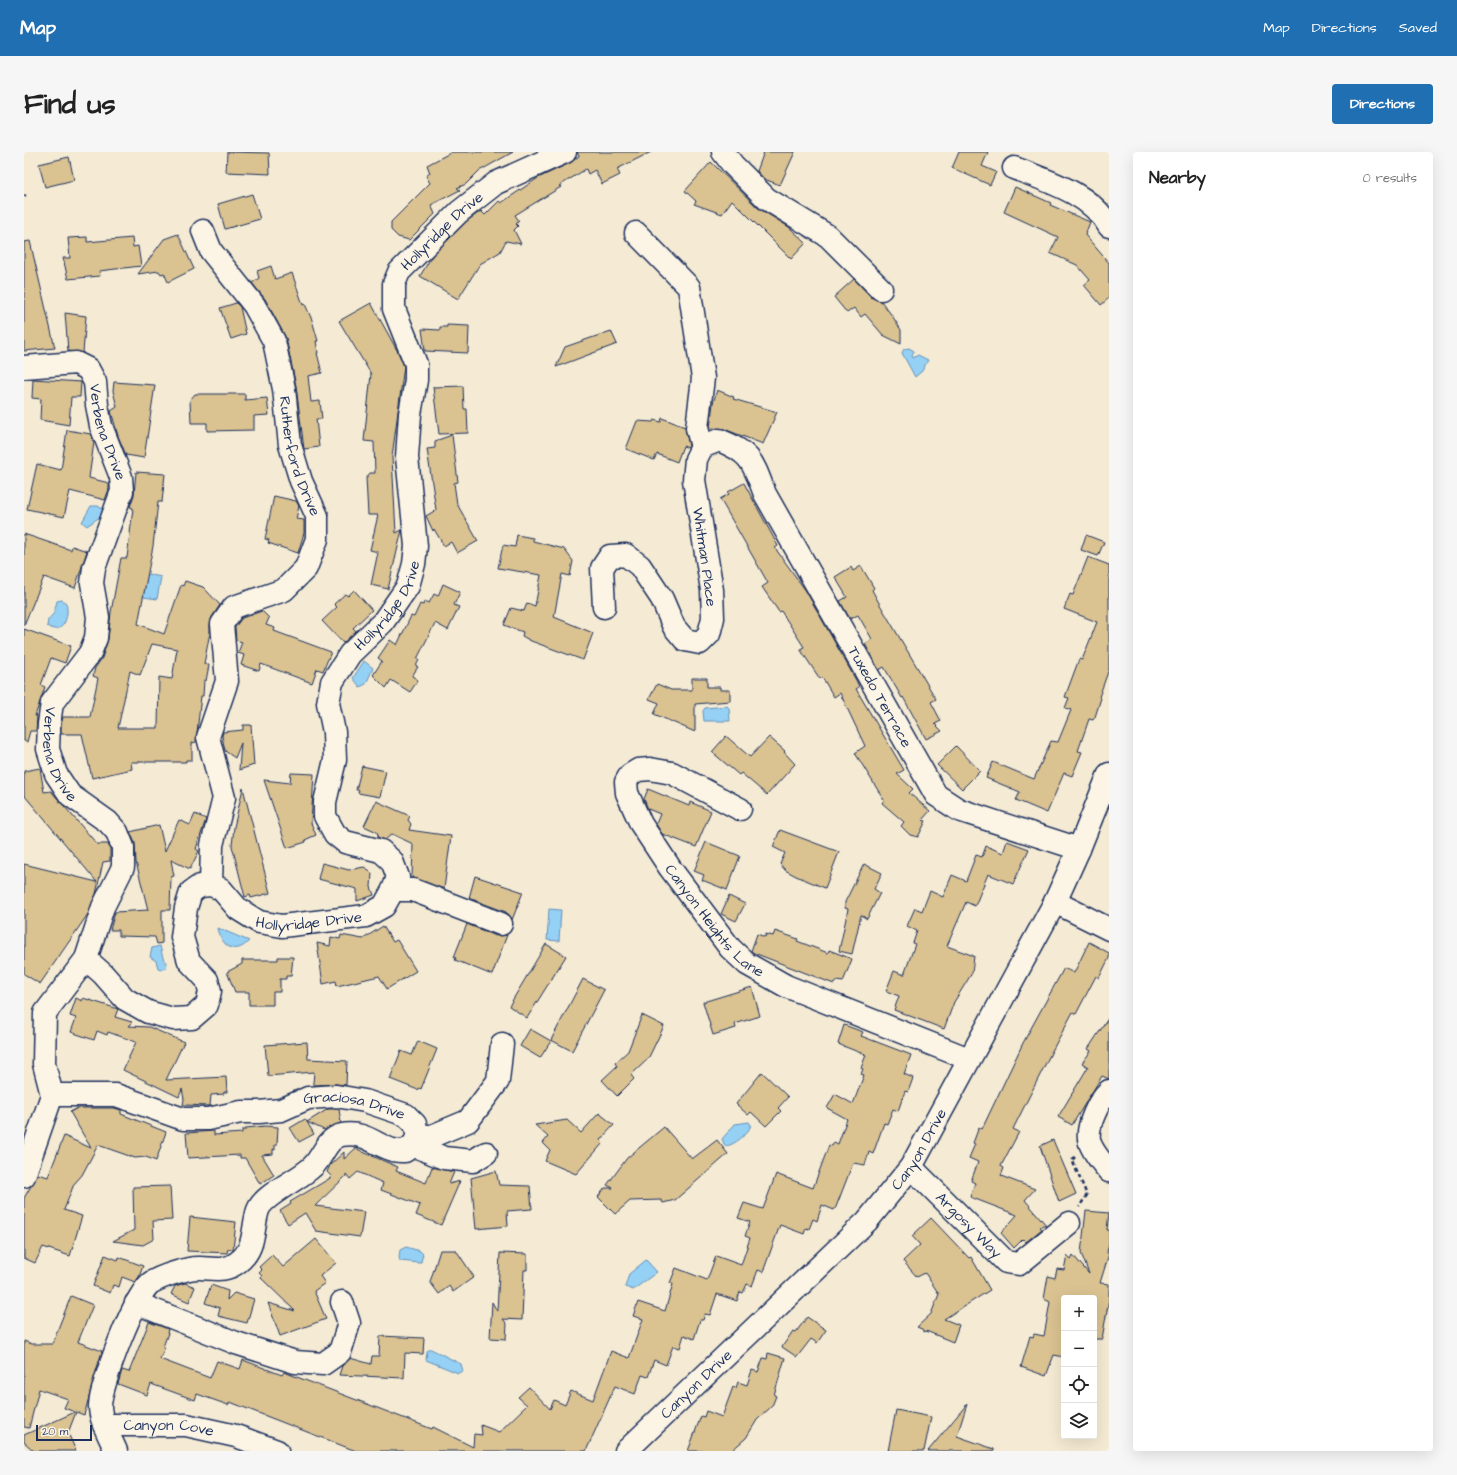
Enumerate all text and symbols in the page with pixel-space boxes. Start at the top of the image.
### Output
text: Map [20,15,56,42]
text: Map [1263,18,1290,38]
text: Directions [1312,18,1377,38]
text: Saved [1399,18,1437,38]
button: Directions [1332,84,1433,124]
text: Find us [24,85,115,124]
text: Nearby [1149,166,1206,190]
text: 0 results [1362,169,1417,187]
street label: Hollyridge Drive [396,187,488,275]
street label: Verbena Drive [84,383,131,483]
street label: Rutherford Drive [274,395,326,519]
street label: Whitman Place [687,506,722,608]
street label: Hollyridge Drive [350,558,425,656]
street label: Tuxedo Terrace [843,642,917,752]
street label: Verbena Drive [37,705,81,807]
street label: Canyon Heights Lane [660,860,768,982]
street label: Hollyridge Drive [254,907,363,939]
street label: Graciosa Drive [303,1086,408,1125]
street label: Canyon Drive [886,1105,952,1195]
street label: Argosy Way [931,1188,1006,1264]
map controls [1061,1295,1097,1439]
button: + [1061,1295,1097,1331]
button: − [1061,1331,1097,1367]
street label: Canyon Drive [656,1345,737,1424]
button: locate [1061,1367,1097,1403]
button: layers [1061,1403,1097,1439]
street label: Canyon Cove [124,1415,216,1442]
scale bar [36,1423,92,1442]
text: 20 m [42,1424,68,1439]

